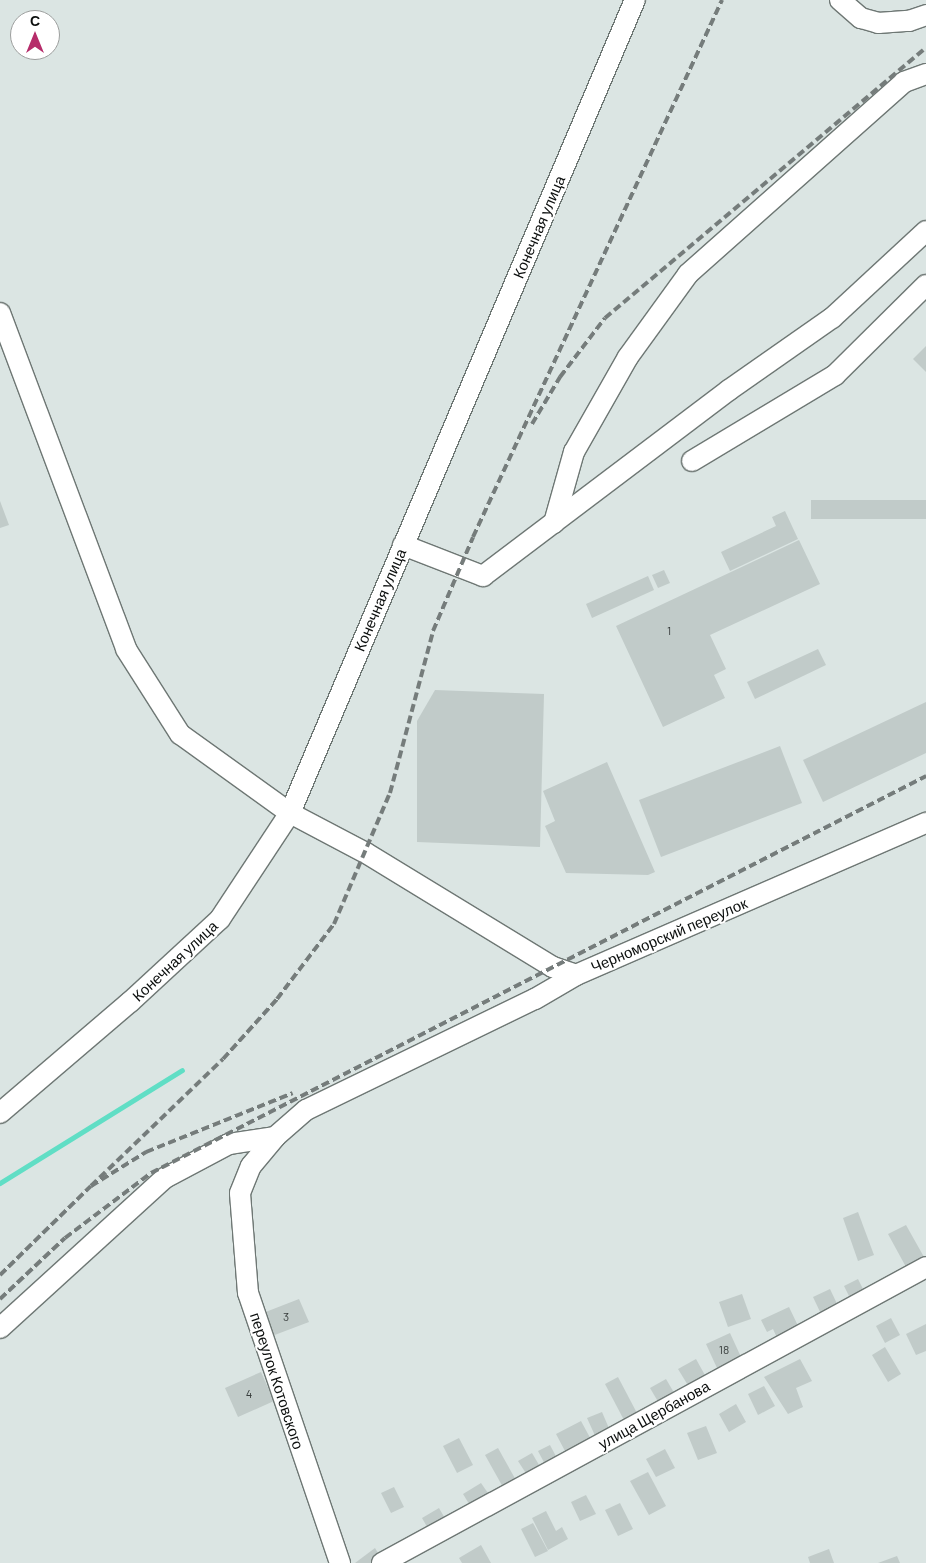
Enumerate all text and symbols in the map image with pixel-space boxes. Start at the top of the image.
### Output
north arrow [10,10,60,60]
text: С [30,12,40,29]
street label: Конечная улица [509,173,569,281]
street label: Конечная улица [350,546,410,654]
house number: 1 [667,624,671,638]
street label: Черноморский переулок [588,894,750,976]
street label: Конечная улица [129,917,221,1005]
street label: переулок Котовского [246,1310,308,1452]
house number: 3 [283,1310,289,1324]
house number: 18 [719,1343,729,1357]
street label: улица Щербанова [595,1377,713,1453]
house number: 4 [246,1387,252,1401]

